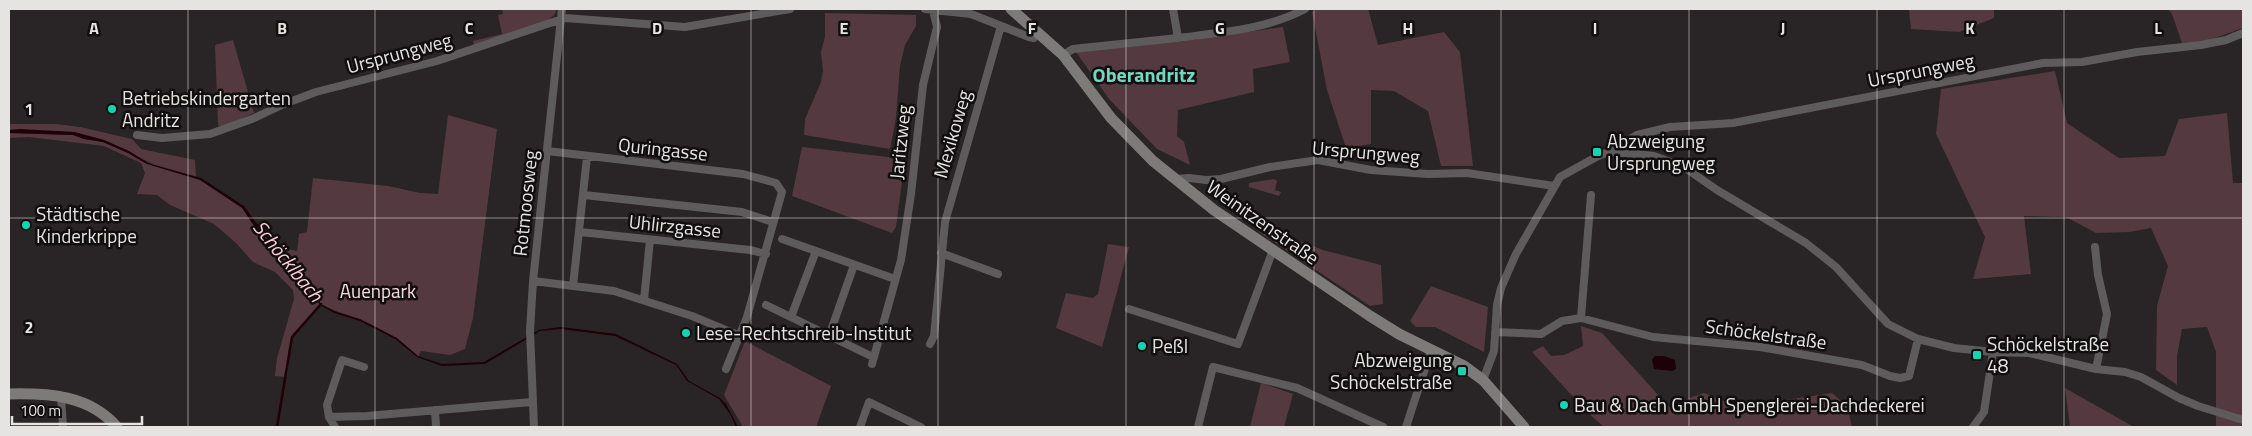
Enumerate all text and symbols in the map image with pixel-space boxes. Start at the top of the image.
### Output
text: A [89,16,99,40]
text: B [277,16,287,40]
text: C [465,16,474,40]
text: D [652,16,662,40]
text: E [840,16,849,40]
text: F [1028,16,1037,40]
text: G [1215,16,1225,40]
text: H [1403,16,1413,40]
text: I [1593,16,1597,40]
text: J [1781,16,1785,40]
text: K [1965,16,1975,40]
text: L [2154,16,2162,40]
street label: Ursprungweg [343,24,455,81]
street label: Ursprungweg [1865,45,1977,94]
district label: Oberandritz [1093,59,1195,90]
place label: Betriebskindergarten Andritz [122,83,291,134]
street label: Mexikoweg [925,86,978,181]
text: 1 [25,97,33,121]
marker: Betriebskindergarten Andritz [106,103,118,115]
street label: Jaritzweg [881,103,918,181]
place label: Abzweigung Ursprungweg [1607,126,1715,177]
street label: Quringasse [617,129,709,168]
street label: Ursprungweg [1311,132,1421,171]
marker: Abzweigung Ursprungweg [1591,146,1603,158]
street label: Rotmoosweg [505,148,545,257]
street label: Weinitzenstraße [1201,172,1326,271]
place label: Städtische Kinderkrippe [36,199,137,250]
street label: Uhlirzgasse [627,206,723,245]
water label: Schöcklbach [246,213,332,309]
marker: Städtische Kinderkrippe [20,219,32,231]
park label: Auenpark [340,276,416,305]
street label: Schöckelstraße [1704,311,1829,356]
text: 2 [25,315,33,339]
place label: Lese-Rechtschreib-Institut [696,318,912,347]
marker: Lese-Rechtschreib-Institut [680,327,692,339]
place label: Schöckelstraße 48 [1987,329,2109,380]
place label: Peßl [1152,331,1188,360]
marker: Peßl [1136,340,1148,352]
place label: Abzweigung Schöckelstraße [1330,345,1452,396]
marker: Schöckelstraße 48 [1971,349,1983,361]
marker: Abzweigung Schöckelstraße [1456,365,1468,377]
place label: Bau & Dach GmbH Spenglerei-Dachdeckerei [1574,390,1925,419]
scale bar [12,394,142,426]
text: 100 m [20,399,61,422]
marker: Bau & Dach GmbH Spenglerei-Dachdeckerei [1558,399,1570,411]

